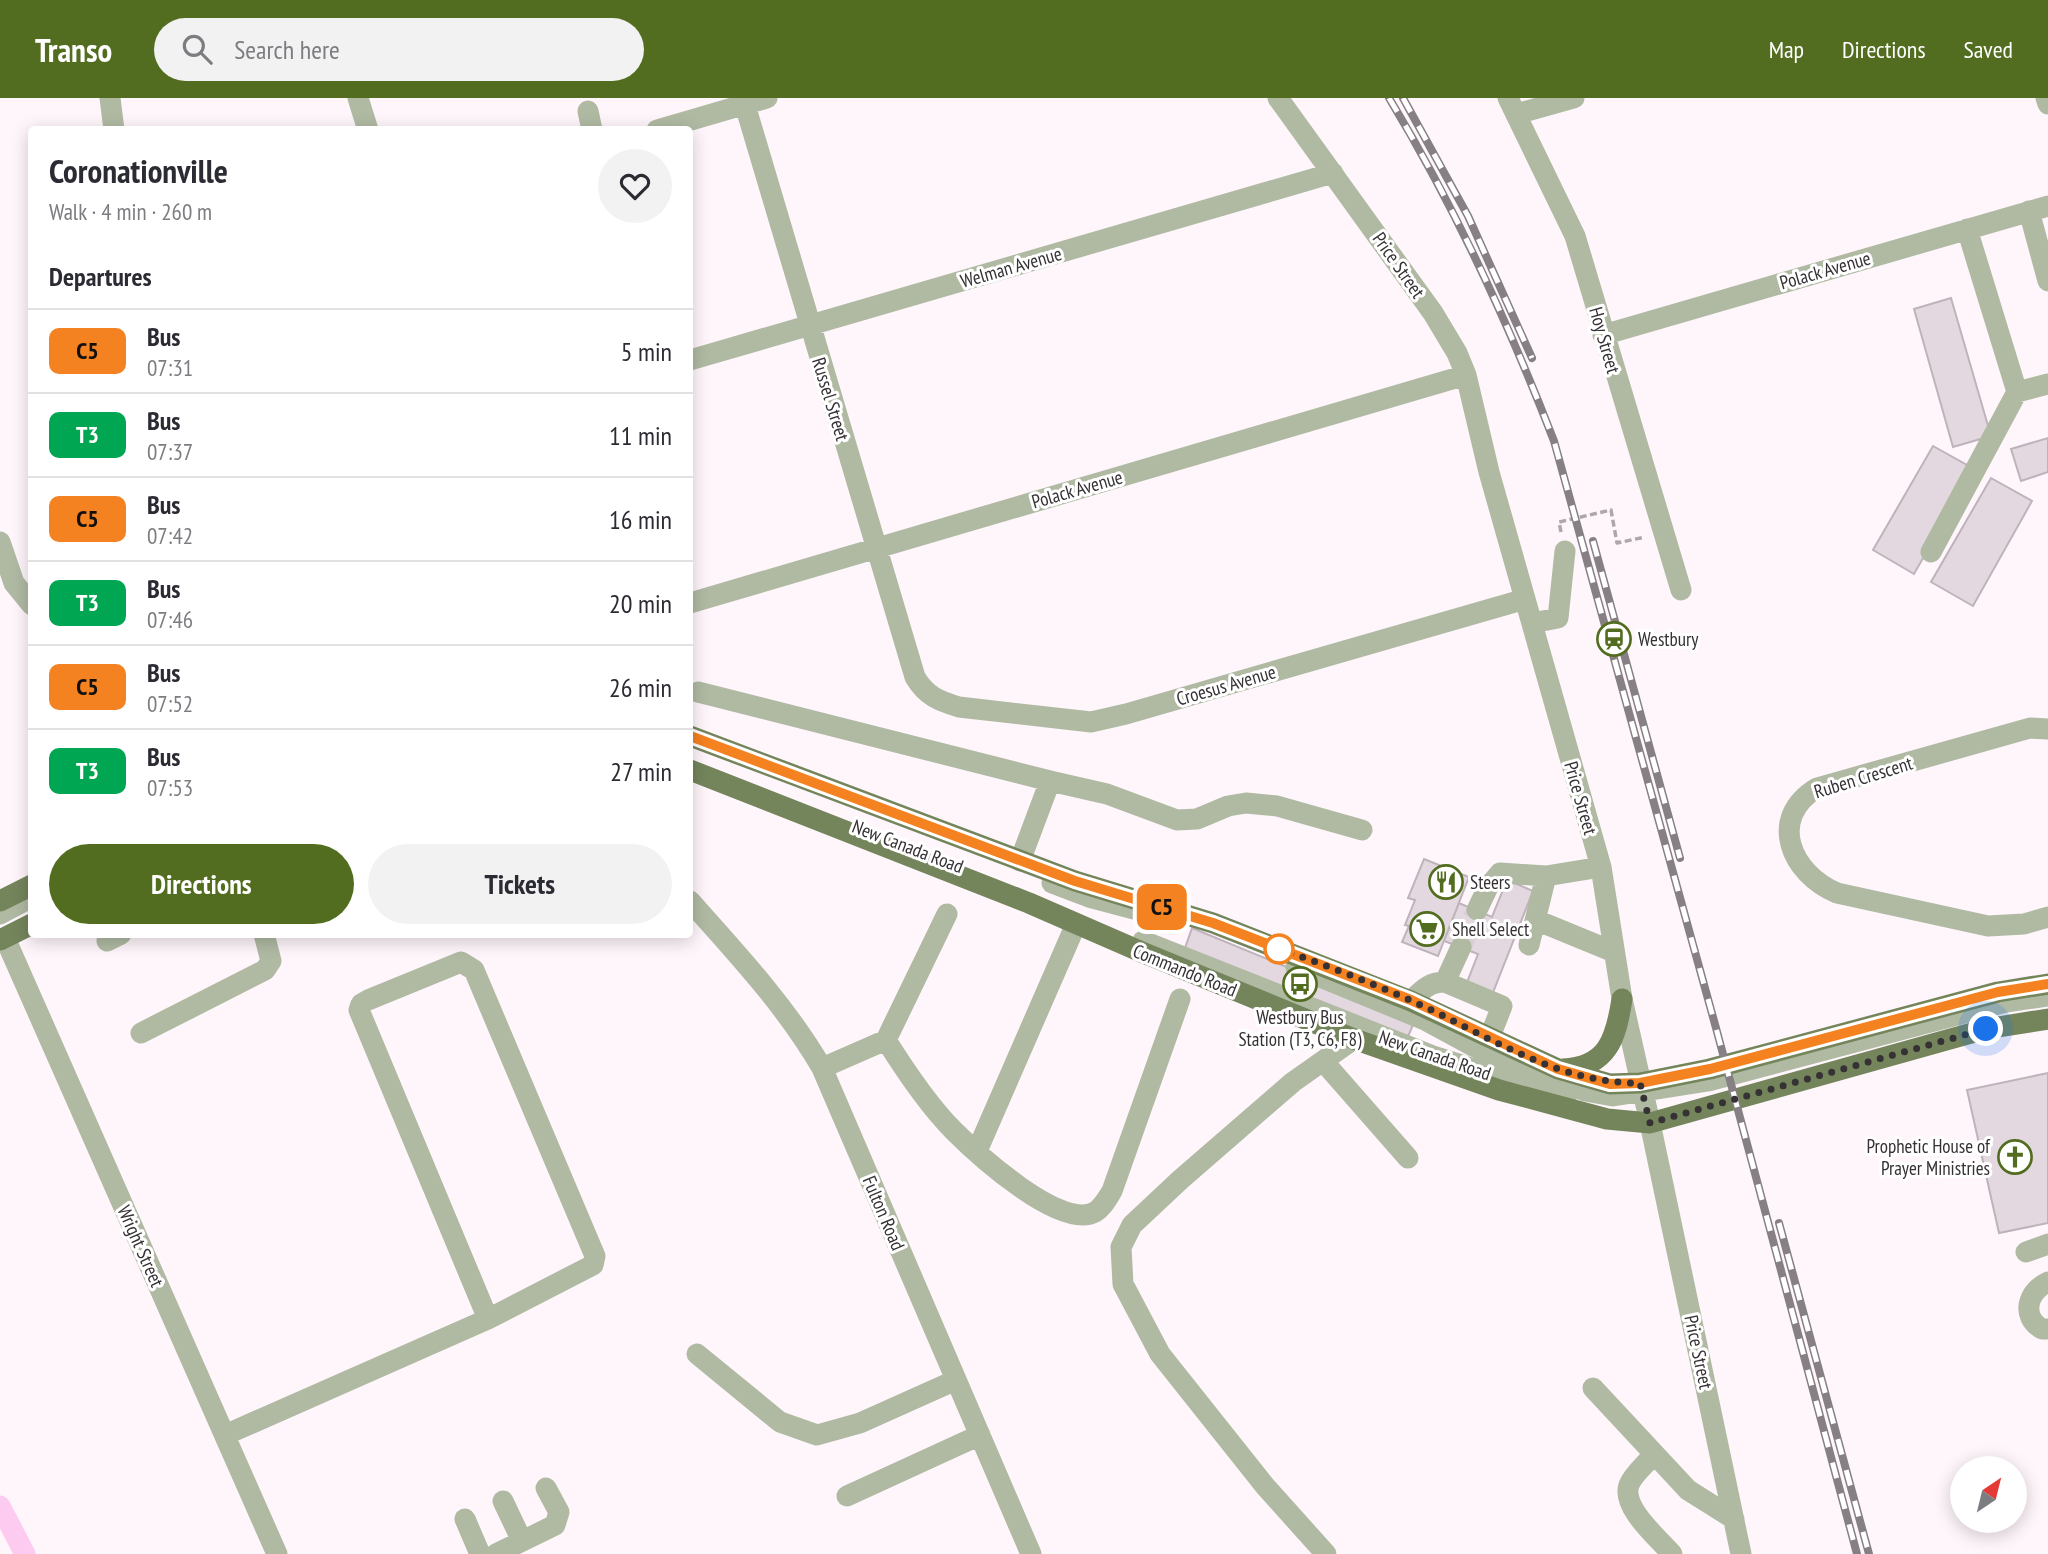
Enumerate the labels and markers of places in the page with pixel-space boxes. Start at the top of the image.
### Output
station icon: Westbury [1595,620,1633,658]
place label: Westbury [1638,627,1699,651]
restaurant icon: Steers [1427,863,1465,901]
place label: Steers [1470,870,1510,894]
supermarket icon: Shell Select [1408,910,1446,948]
place label: Shell Select [1452,917,1530,941]
unlabelled marker [1264,934,1294,964]
bus stop icon: Westbury Bus Station (T3, C6, F8) [1281,965,1319,1003]
place label: Westbury Bus Station (T3, C6, F8) [1238,1005,1362,1051]
place label: Prophetic House of Prayer Ministries [1866,1134,1991,1180]
church icon: Prophetic House of Prayer Ministries [1996,1138,2034,1176]

